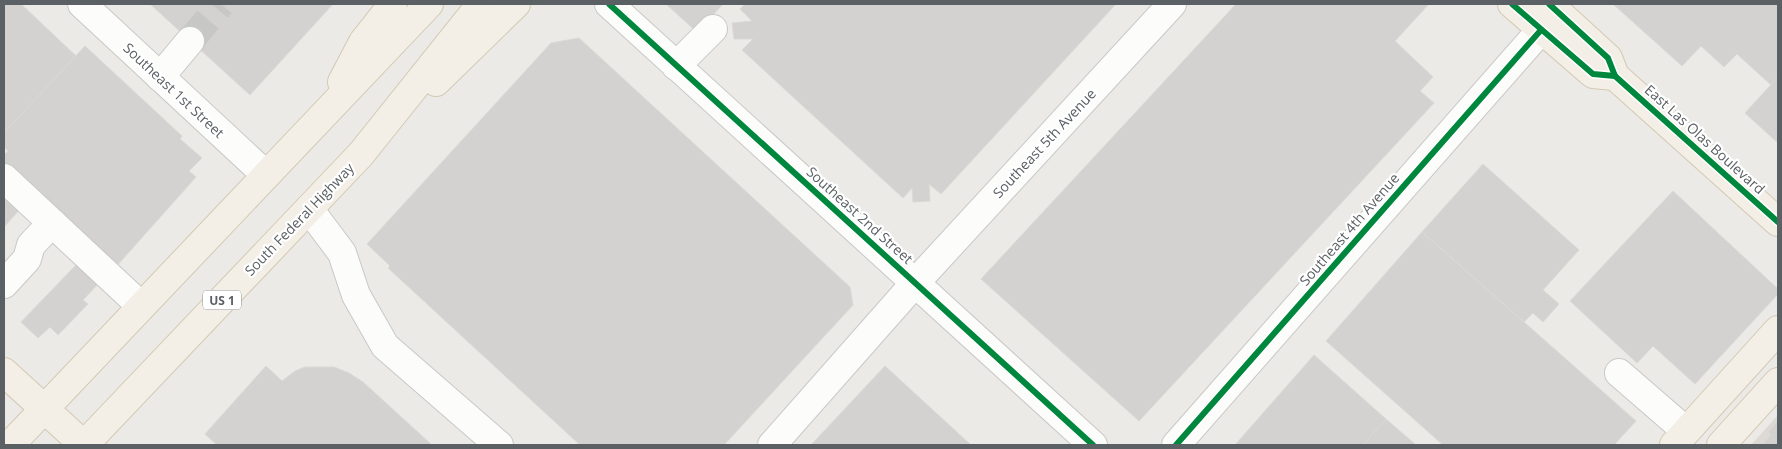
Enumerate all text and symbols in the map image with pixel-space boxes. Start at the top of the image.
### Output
street label: Southeast 1st Street [119,38,229,142]
street label: East Las Olas Boulevard [1641,80,1769,198]
street label: Southeast 5th Avenue [988,84,1100,202]
street label: South Federal Highway [240,158,359,279]
street label: Southeast 2nd Street [803,162,917,268]
street label: Southeast 4th Avenue [1295,169,1403,289]
road number: US 1 [203,290,241,310]

